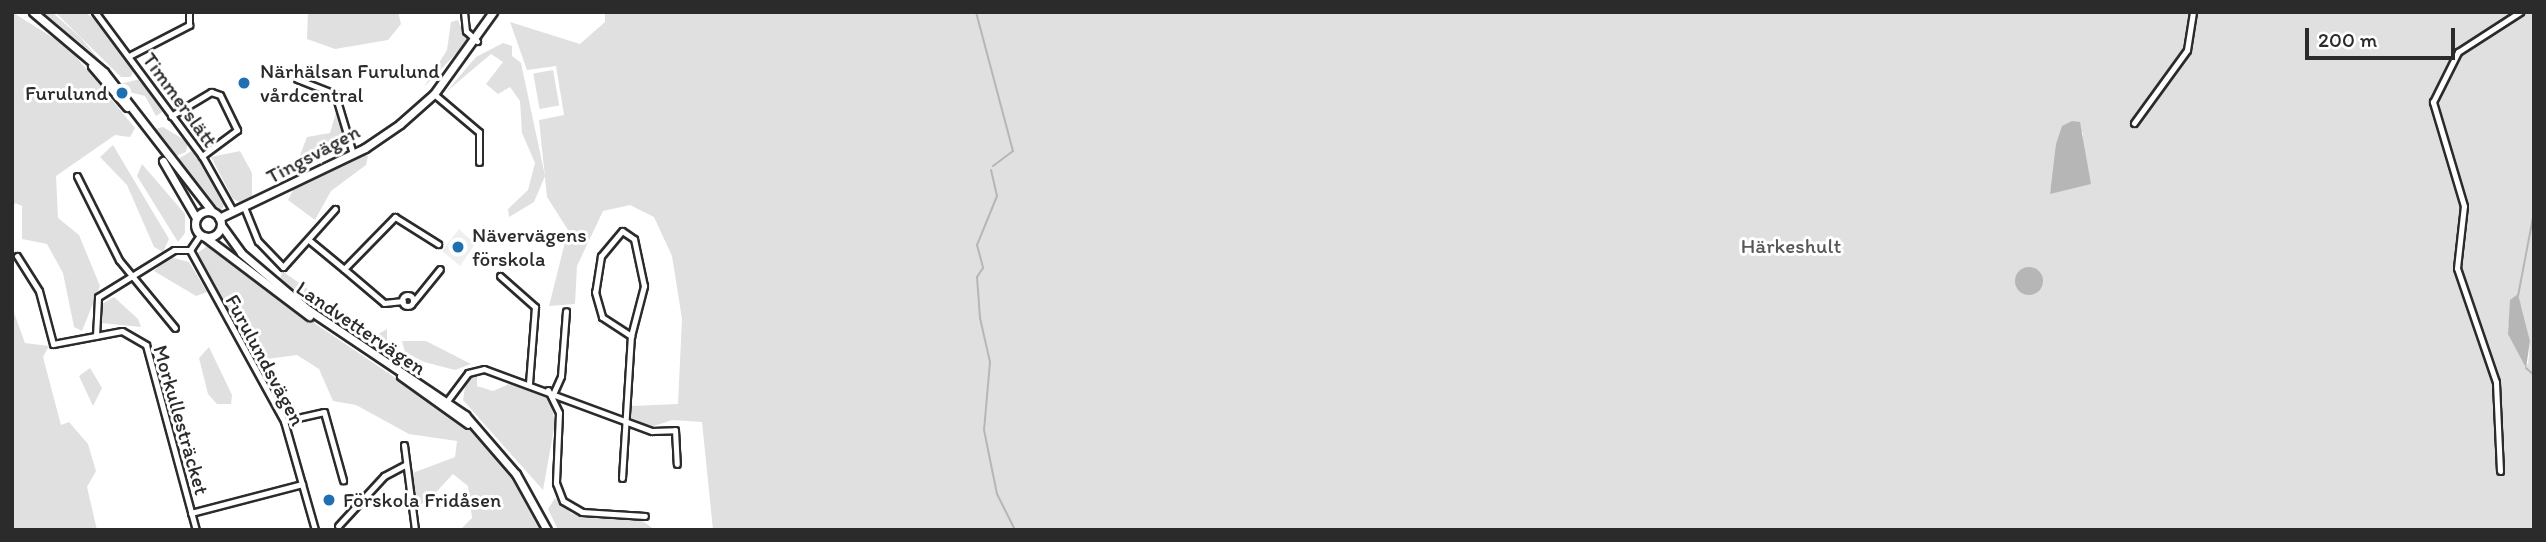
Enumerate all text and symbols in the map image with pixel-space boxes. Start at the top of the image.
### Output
scale bar [2308,14,2458,58]
text: 200 m [2318,27,2377,52]
street label: Timmerslätt [137,48,223,152]
place label: Närhälsan Furulund vårdcentral [260,58,440,108]
marker: Närhälsan Furulund vårdcentral [234,73,254,93]
place label: Furulund [25,80,108,106]
marker: Furulund [114,85,130,101]
street label: Tingsvägen [262,119,364,189]
place label: Nävervägens förskola [472,222,587,272]
park label: Härkeshult [1741,233,1841,259]
marker: Nävervägens förskola [450,239,466,255]
street label: Landvettervägen [291,275,431,381]
street label: Furulundsvägen [220,290,310,430]
street label: Morkullesträcket [148,342,214,498]
place label: Förskola Fridåsen [343,487,502,513]
marker: Förskola Fridåsen [321,492,337,508]

